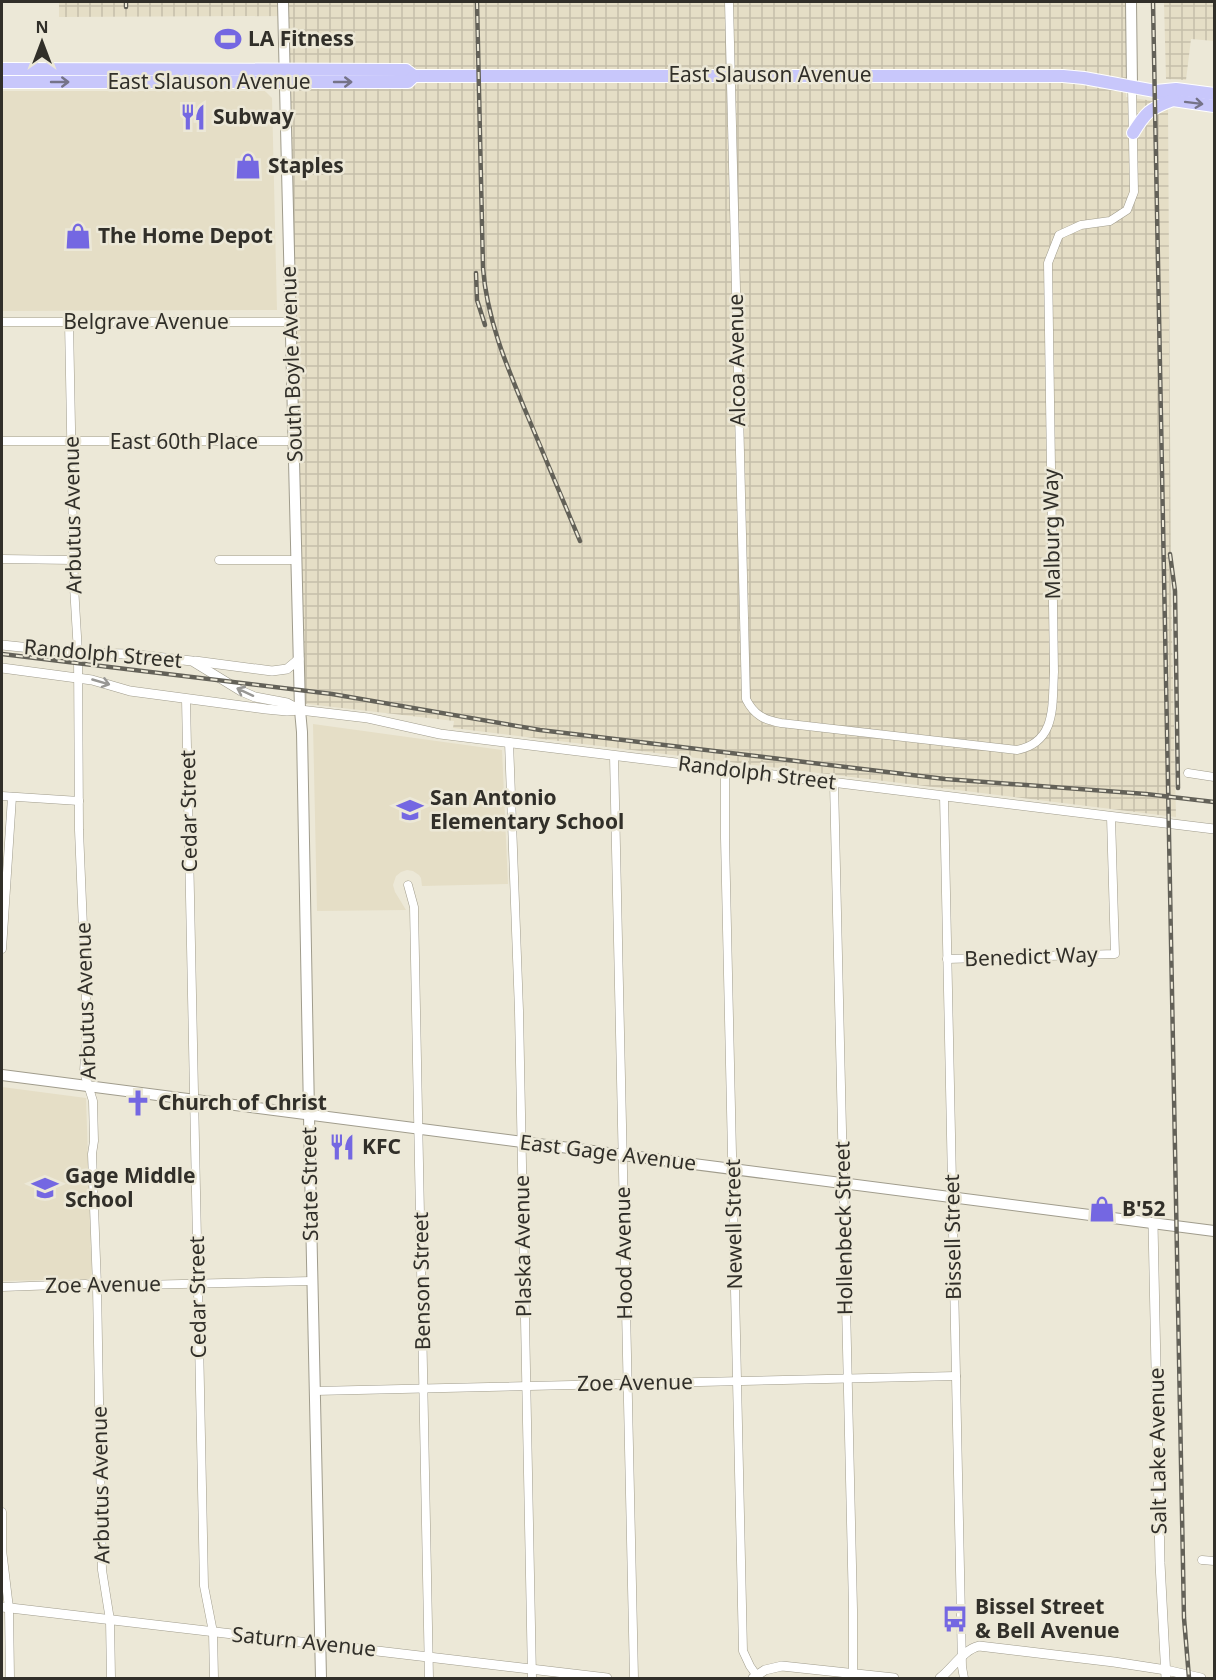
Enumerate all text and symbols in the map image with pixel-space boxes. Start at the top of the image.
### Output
north arrow [12,12,72,72]
text: N [35,16,49,38]
sports icon: LA Fitness [213,24,243,54]
place label: LA Fitness [248,24,354,52]
street label: East Slauson Avenue [668,60,872,88]
street label: East Slauson Avenue [107,67,311,95]
one-way arrow [49,76,69,88]
one-way arrow [333,76,353,88]
one-way arrow [1183,97,1203,108]
restaurant icon: Subway [178,102,208,132]
place label: Subway [213,102,294,130]
shop icon: Staples [233,151,263,181]
place label: Staples [268,151,344,179]
shop icon: The Home Depot [63,221,93,251]
place label: The Home Depot [98,221,273,249]
street label: South Boyle Avenue [274,265,308,463]
street label: Alcoa Avenue [721,293,751,427]
street label: Belgrave Avenue [63,307,229,335]
street label: East 60th Place [110,427,258,455]
street label: Arbutus Avenue [57,436,87,594]
street label: Malburg Way [1036,468,1066,600]
street label: Randolph Street [23,632,184,674]
one-way arrow [91,677,110,688]
one-way arrow [237,686,255,698]
street label: Randolph Street [677,748,838,796]
street label: Cedar Street [173,749,203,873]
place label: San Antonio Elementary School [430,783,624,835]
school or university icon: San Antonio Elementary School [395,795,425,825]
street label: Arbutus Avenue [68,922,102,1080]
street label: Benedict Way [964,940,1098,972]
church icon: Church of Christ [123,1088,153,1118]
place label: Church of Christ [158,1088,327,1116]
street label: State Street [294,1126,324,1241]
street label: East Gage Avenue [518,1127,698,1177]
restaurant icon: KFC [327,1132,357,1162]
place label: KFC [362,1132,401,1160]
street label: Hollenbeck Street [827,1140,859,1315]
street label: Newell Street [718,1158,748,1290]
place label: Gage Middle School [65,1161,195,1213]
school or university icon: Gage Middle School [30,1173,60,1203]
street label: Bissell Street [937,1173,967,1300]
street label: Plaska Avenue [507,1175,537,1317]
street label: Hood Avenue [608,1186,638,1320]
shop icon: B'52 [1087,1194,1117,1224]
place label: B'52 [1122,1194,1166,1222]
street label: Benson Street [406,1211,436,1350]
street label: Cedar Street [182,1235,212,1359]
street label: Zoe Avenue [45,1269,161,1299]
street label: Zoe Avenue [577,1367,693,1397]
street label: Salt Lake Avenue [1142,1367,1172,1535]
street label: Arbutus Avenue [85,1406,115,1564]
place label: Bissel Street & Bell Avenue [975,1592,1120,1644]
bus stop icon: Bissel Street & Bell Avenue [940,1604,970,1634]
street label: Saturn Avenue [231,1620,378,1662]

